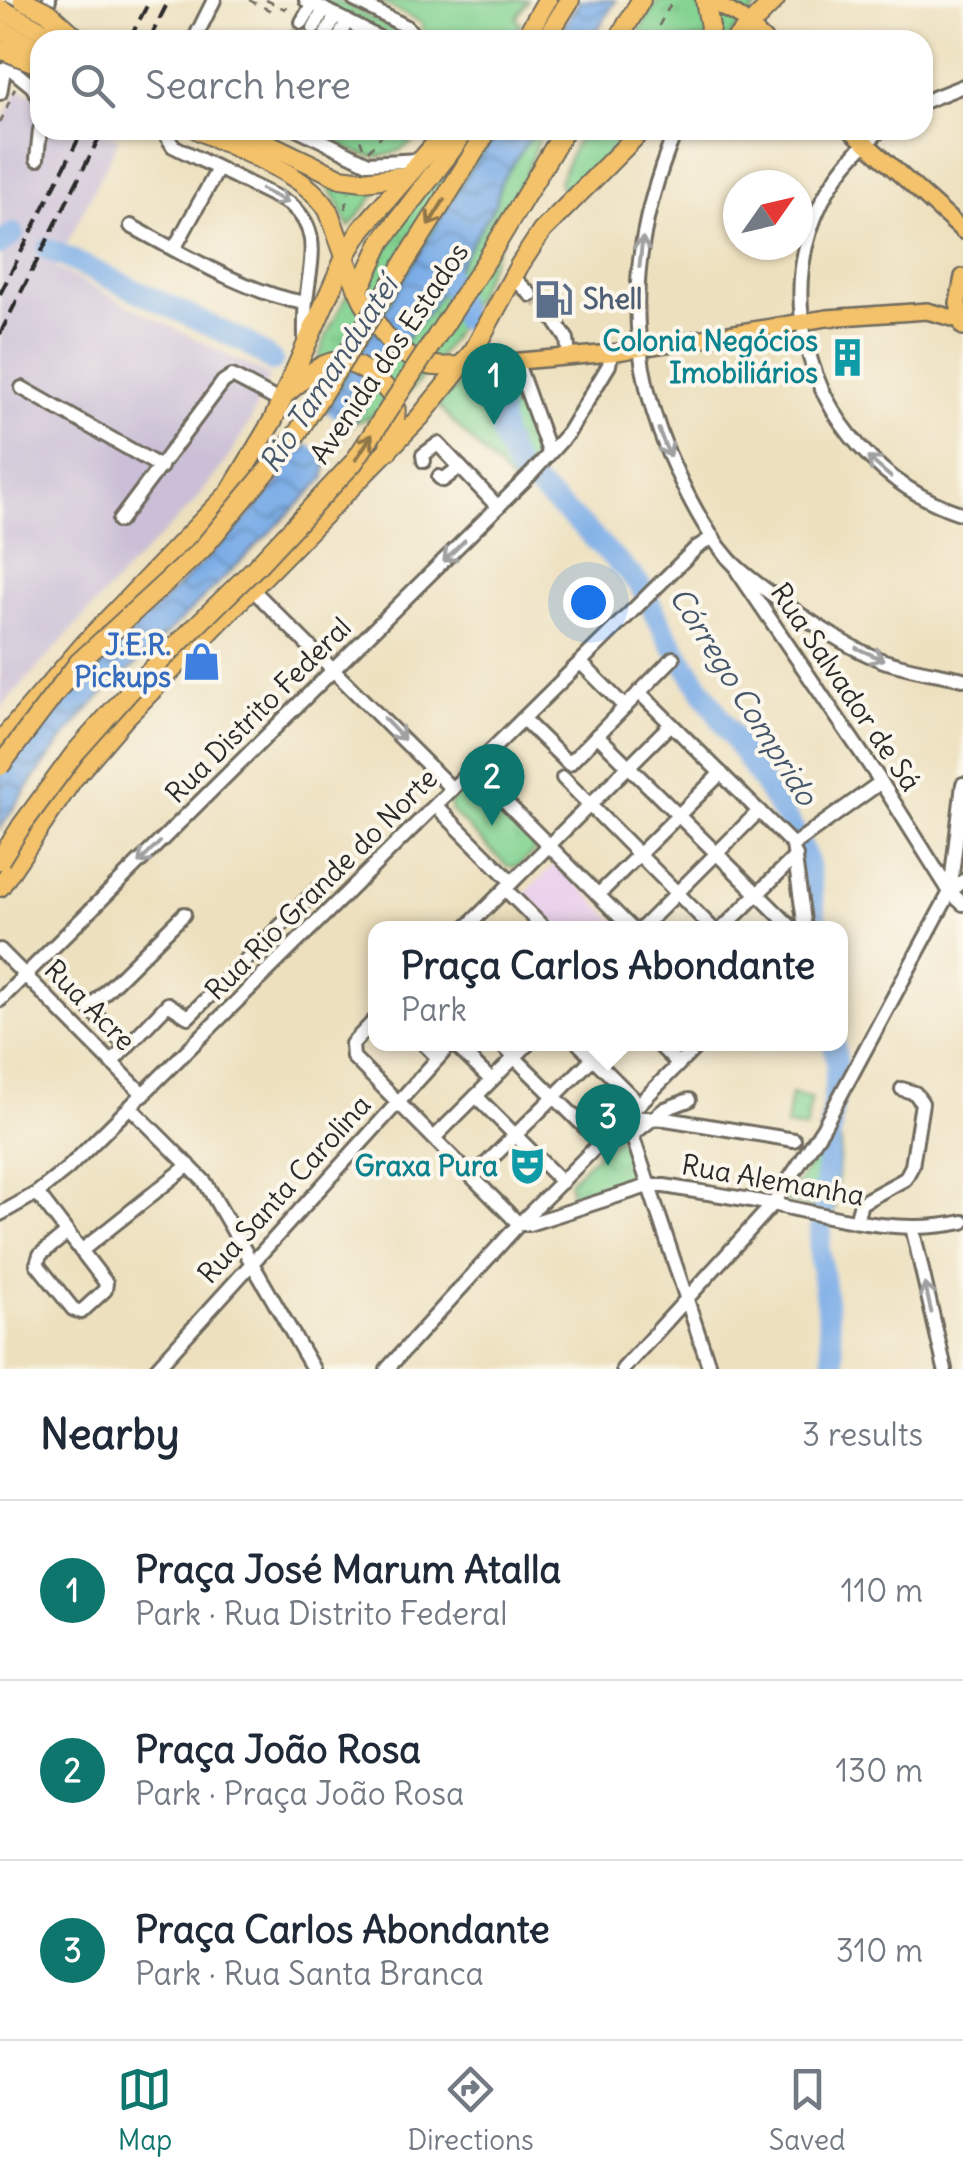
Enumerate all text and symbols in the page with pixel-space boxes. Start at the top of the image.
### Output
search box [30,30,933,140]
icon: search [65,58,120,113]
text: Search here [145,62,351,109]
north arrow [723,170,813,260]
one-way arrow [259,188,289,207]
one-way arrow [426,198,447,226]
street label: Avenida dos Estados [302,236,476,470]
one-way arrow [632,236,651,269]
water label: Rio Tamanduateí [250,264,408,479]
fuel station icon: Shell [532,278,574,320]
place label: Shell [583,281,642,317]
place label: Colonia Negócios Imobiliários [602,323,818,391]
building icon: Colonia Negócios Imobiliários [827,336,869,378]
pin: 1 [462,342,526,425]
one-way arrow [656,427,674,458]
one-way arrow [354,433,375,462]
one-way arrow [866,457,892,479]
one-way arrow [443,538,467,562]
street label: Rua Salvador de Sá [763,576,929,798]
your location [563,577,614,628]
water label: Córrego Comprido [662,580,827,814]
street label: Rua Distrito Federal [157,609,359,811]
place label: J.E.R. Pickups [74,627,171,695]
shop icon: J.E.R. Pickups [180,640,222,682]
one-way arrow [854,646,885,664]
one-way arrow [381,717,405,741]
pin: 2 [460,744,524,826]
street label: Rua Rio Grande do Norte [197,760,445,1008]
one-way arrow [137,841,161,865]
popup [368,921,848,1051]
text: Praça Carlos Abondante [401,942,815,989]
street label: Rua Acre [37,952,143,1058]
text: Park [401,989,467,1030]
pin: 3 [576,1084,640,1166]
street label: Rua Santa Carolina [190,1087,378,1291]
theatre icon: Graxa Pura [507,1145,549,1187]
street label: Rua Alemanha [679,1146,867,1214]
place label: Graxa Pura [354,1148,498,1184]
one-way arrow [918,1283,936,1315]
text: Nearby [40,1408,179,1460]
text: 3 results [802,1414,923,1455]
text: Praça José Marum Atalla [135,1546,561,1593]
text: 1 [66,1570,79,1611]
text: 110 m [841,1570,923,1611]
text: Park · Rua Distrito Federal [135,1593,508,1634]
text: Praça João Rosa [135,1726,421,1773]
text: 2 [64,1750,81,1791]
text: 130 m [835,1750,923,1791]
text: Park · Praça João Rosa [135,1773,464,1814]
text: Praça Carlos Abondante [135,1906,550,1953]
text: 3 [63,1930,82,1971]
text: 310 m [836,1930,923,1971]
text: Park · Rua Santa Branca [135,1953,484,1994]
tab: Map [117,2062,172,2158]
tab: Directions [407,2062,534,2158]
tab: Saved [769,2062,846,2158]

